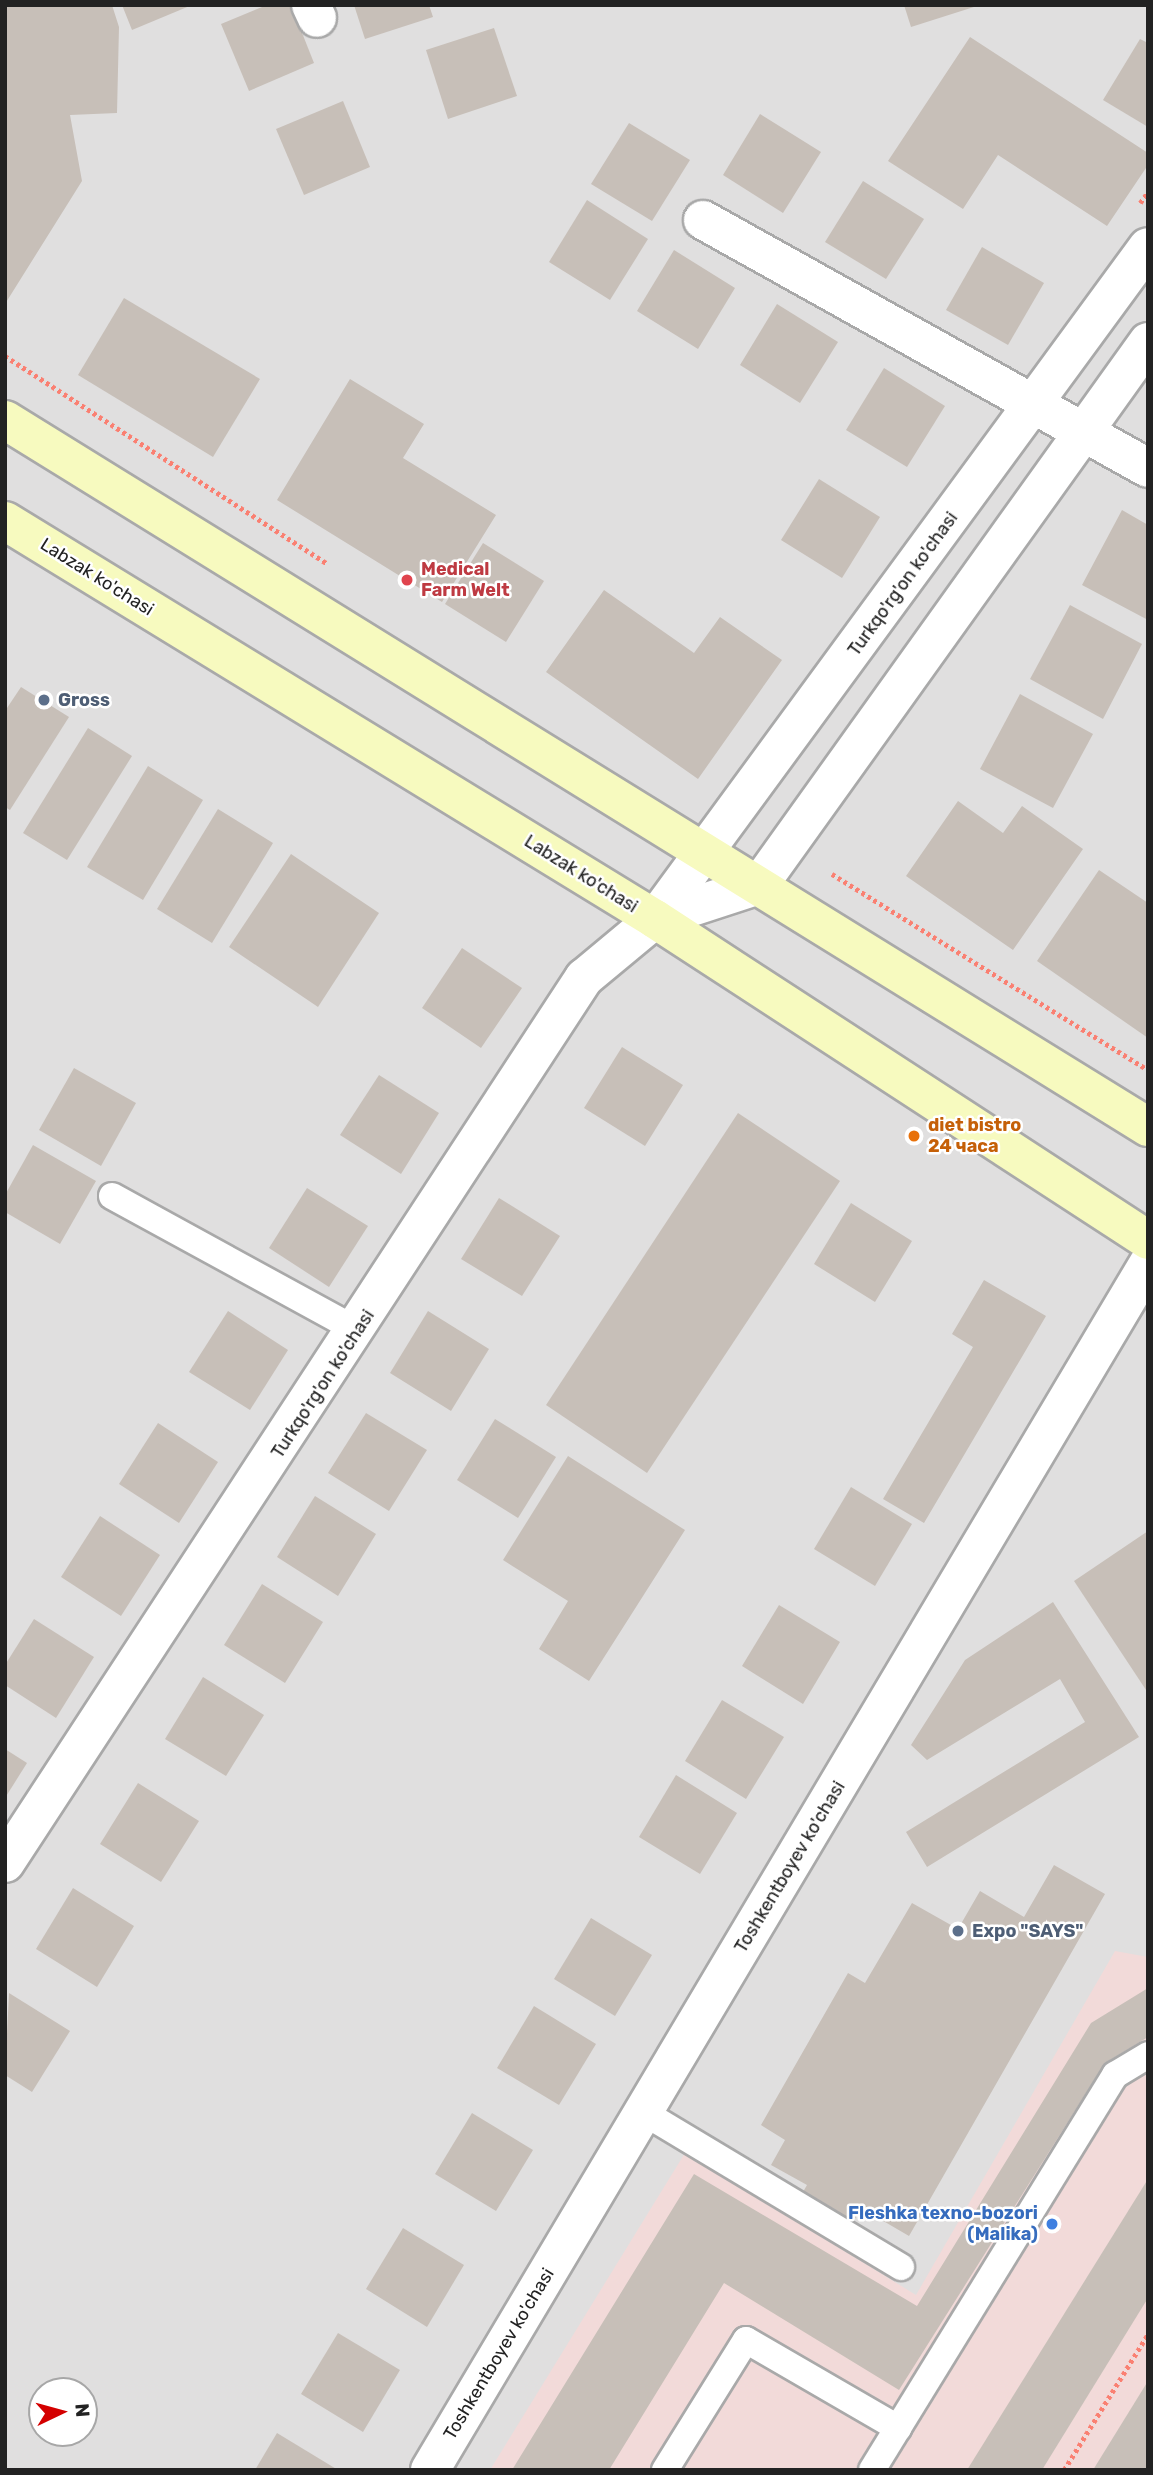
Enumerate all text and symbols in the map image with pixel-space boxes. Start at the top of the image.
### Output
street label: Turkqo'rg'on ko'chasi [844,508,962,660]
street label: Labzak ko'chasi [36,533,158,621]
place label: Medical Farm Welt [421,559,510,602]
marker: Medical Farm Welt [399,572,415,588]
place label: Gross [58,689,110,711]
marker: Gross [36,692,52,708]
street label: Labzak ko'chasi [520,830,642,918]
place label: diet bistro 24 часа [928,1115,1021,1158]
marker: diet bistro 24 часа [906,1128,922,1144]
street label: Turkqo'rg'on ko'chasi [267,1306,379,1462]
street label: Toshkentboyev ko'chasi [730,1777,850,1957]
place label: Expo "SAYS" [972,1920,1083,1942]
marker: Expo "SAYS" [950,1923,966,1939]
place label: Fleshka texno-bozori (Malika) [848,2203,1038,2246]
marker: Fleshka texno-bozori (Malika) [1044,2216,1060,2232]
street label: Toshkentboyev ko'chasi [439,2264,559,2444]
north arrow [28,2377,98,2447]
text: N [70,2402,94,2418]

